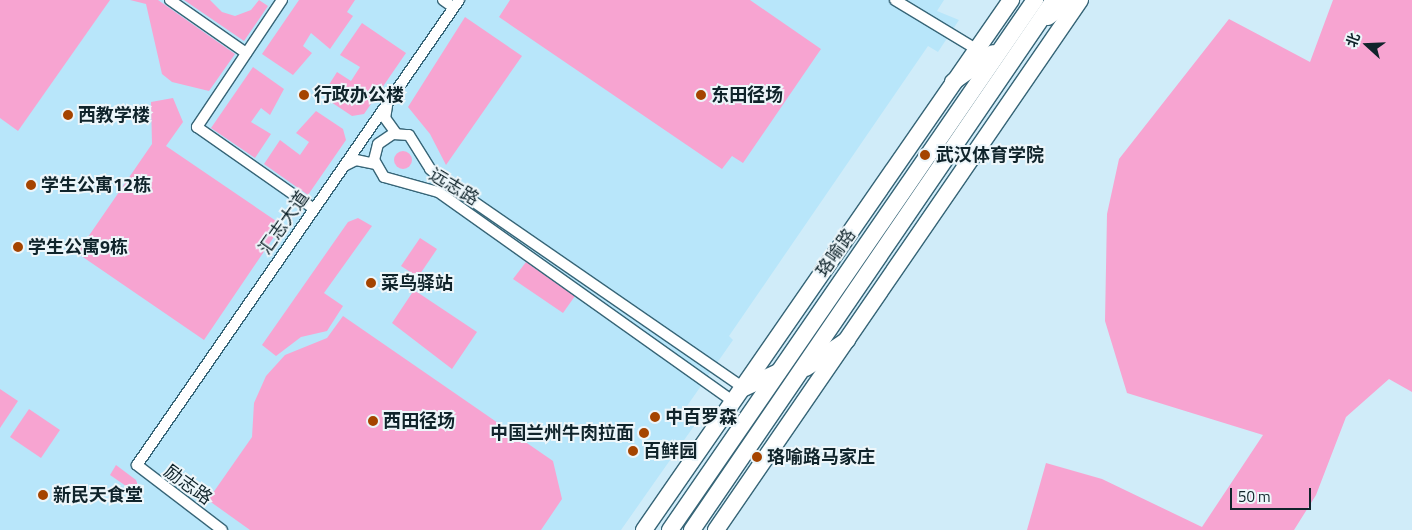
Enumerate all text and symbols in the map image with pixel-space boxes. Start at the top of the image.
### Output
north arrow [1342,20,1392,70]
text: 北 [1340,30,1365,50]
place label: 行政办公楼 [314,84,404,106]
place label: 东田径场 [711,84,783,106]
marker: 行政办公楼 [298,89,310,101]
marker: 东田径场 [695,89,707,101]
place label: 西教学楼 [78,104,150,126]
marker: 西教学楼 [62,109,74,121]
place label: 武汉体育学院 [936,144,1044,166]
marker: 武汉体育学院 [918,148,932,162]
street label: 远志路 [425,164,483,210]
place label: 学生公寓12栋 [41,174,151,196]
marker: 学生公寓12栋 [25,179,37,191]
street label: 汇志大道 [255,187,313,259]
street label: 珞喻路 [812,225,860,281]
place label: 学生公寓9栋 [28,236,128,258]
marker: 学生公寓9栋 [12,241,24,253]
place label: 菜鸟驿站 [381,272,453,294]
marker: 菜鸟驿站 [365,277,377,289]
place label: 中百罗森 [665,406,737,428]
place label: 西田径场 [383,410,455,432]
marker: 中百罗森 [649,411,661,423]
marker: 西田径场 [367,415,379,427]
place label: 中国兰州牛肉拉面 [490,422,634,444]
marker: 中国兰州牛肉拉面 [638,427,650,439]
place label: 百鲜园 [643,440,697,462]
marker: 百鲜园 [627,445,639,457]
place label: 珞喻路马家庄 [767,446,875,468]
marker: 珞喻路马家庄 [751,451,763,463]
street label: 励志路 [160,460,216,510]
scale bar [1232,478,1313,510]
place label: 新民天食堂 [53,484,143,506]
text: 50 m [1238,485,1271,508]
marker: 新民天食堂 [37,489,49,501]

